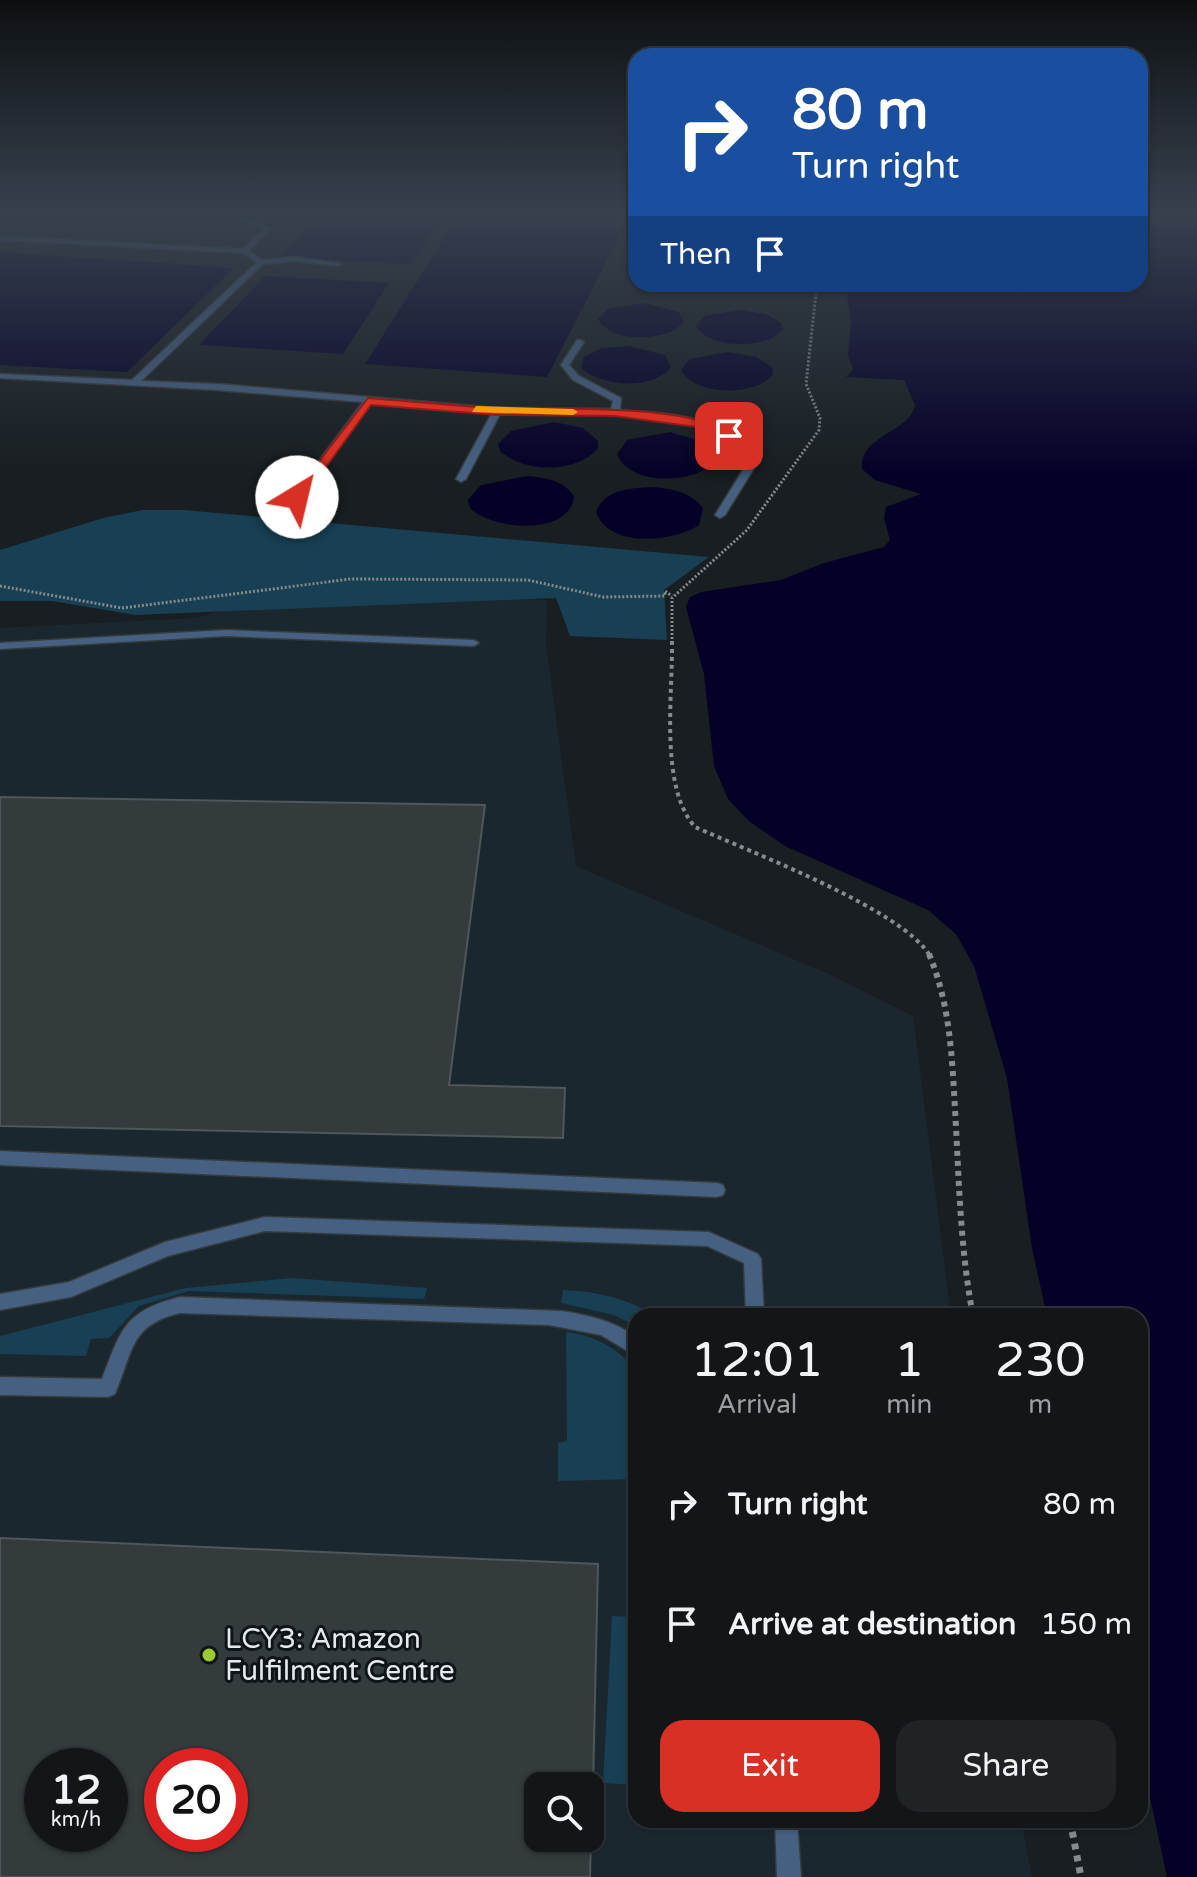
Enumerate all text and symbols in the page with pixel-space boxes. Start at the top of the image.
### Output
text: 80 m [792,77,928,144]
icon: right [660,80,764,184]
text: Turn right [792,145,959,188]
icon: arrive [748,232,792,276]
text: Then [660,236,732,273]
pin [695,402,763,470]
icon: arrive [707,414,751,458]
position arrow [255,455,339,539]
text: 12:01 [691,1332,824,1390]
text: 1 [894,1332,924,1390]
text: 230 [995,1332,1085,1390]
text: Arrival [717,1389,797,1420]
text: min [886,1389,932,1420]
text: m [1028,1389,1052,1420]
icon: right [660,1482,704,1526]
text: Turn right [728,1486,868,1523]
text: 80 m [1043,1486,1116,1523]
icon: arrive [660,1602,704,1646]
text: Arrive at destination [728,1606,1016,1643]
text: 150 m [1040,1606,1132,1643]
place label: LCY3: Amazon Fulfilment Centre [225,1622,455,1688]
marker: LCY3: Amazon Fulfilment Centre [200,1646,218,1664]
button: Exit [660,1720,880,1812]
button: Share [896,1720,1116,1812]
speed limit sign: 20 [144,1748,248,1852]
text: 12 [51,1766,101,1814]
map controls [524,1772,604,1852]
button: search [524,1772,604,1852]
text: km/h [51,1808,101,1832]

